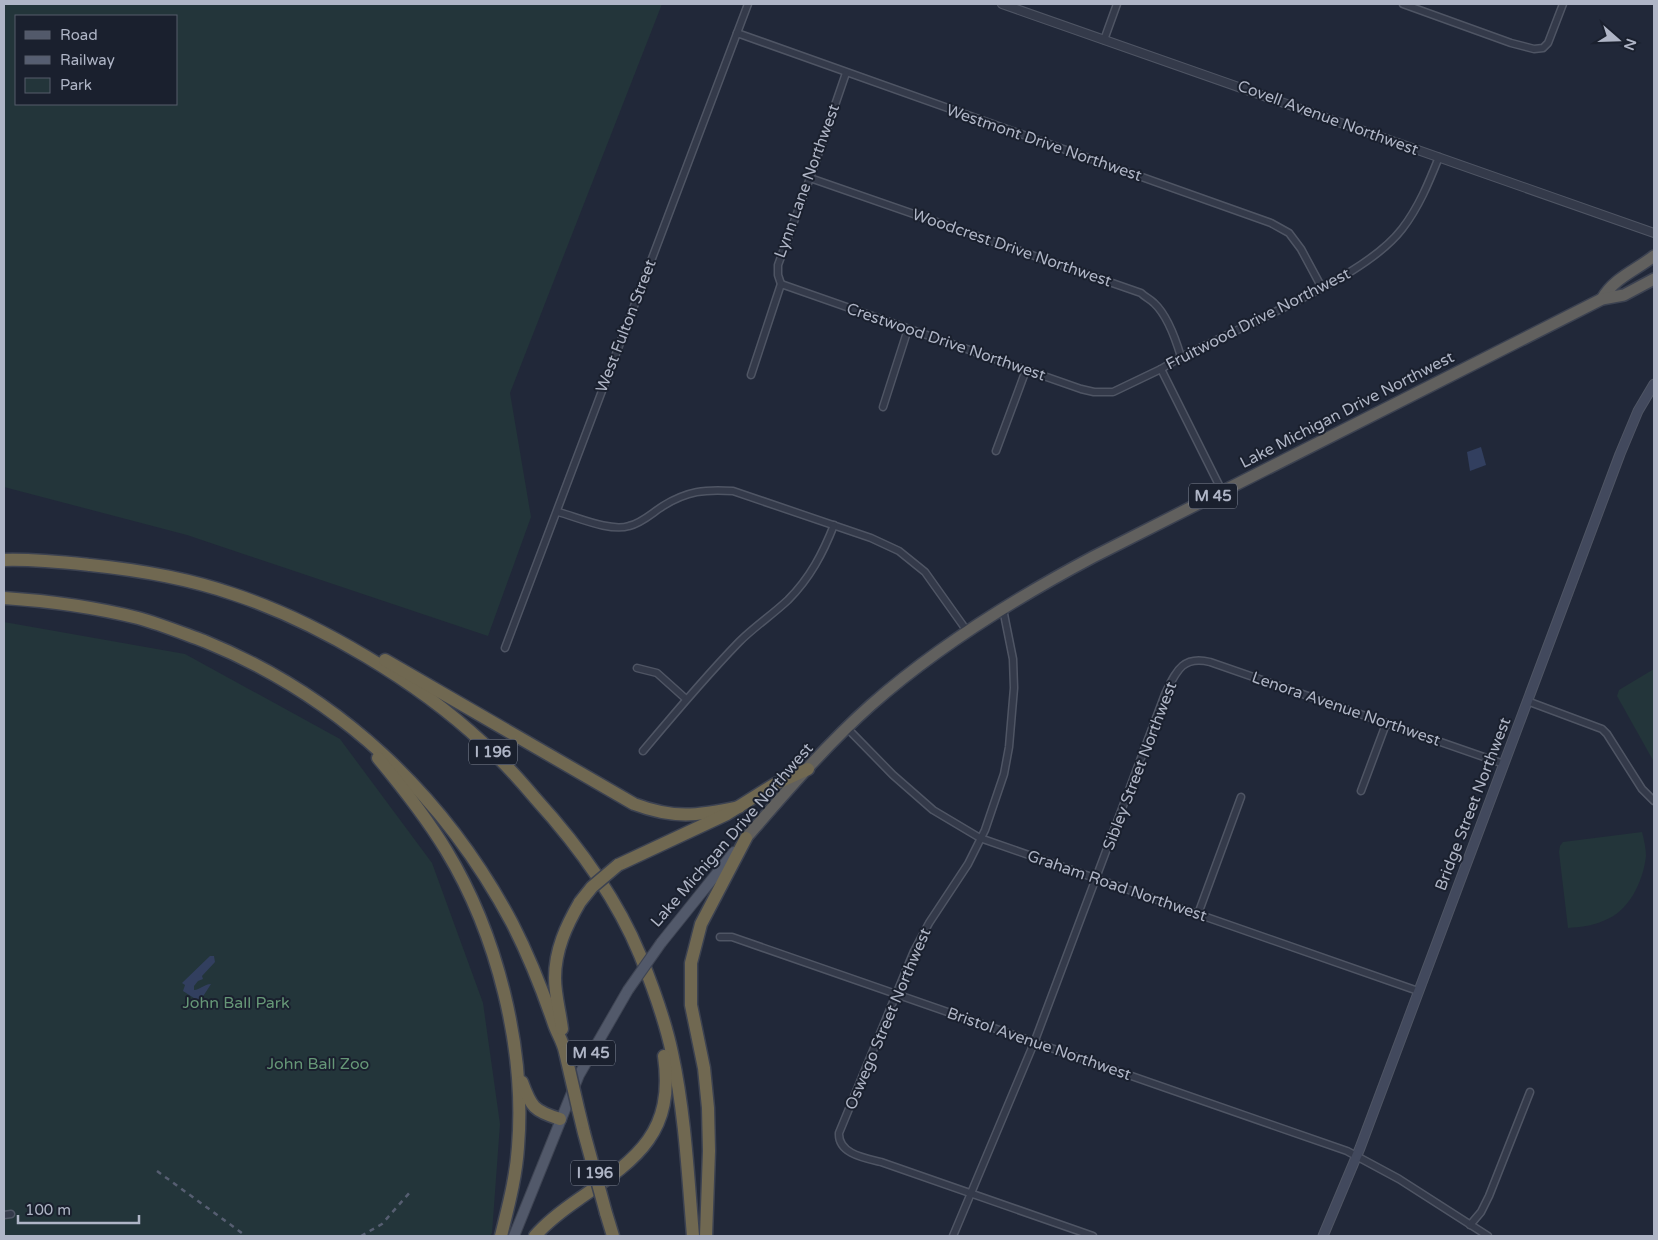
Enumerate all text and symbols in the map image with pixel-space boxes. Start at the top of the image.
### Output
legend [15,15,178,105]
north arrow [1593,15,1643,65]
text: Road [60,26,98,44]
text: N [1620,36,1640,52]
text: Railway [60,51,115,69]
text: Park [60,76,92,94]
street label: Covell Avenue Northwest [1235,76,1421,160]
street label: Westmont Drive Northwest [944,100,1144,186]
street label: Lynn Lane Northwest [770,101,844,261]
street label: Woodcrest Drive Northwest [910,204,1114,292]
street label: West Fulton Street [591,257,661,395]
street label: Fruitwood Drive Northwest [1162,264,1354,374]
street label: Crestwood Drive Northwest [844,299,1048,385]
street label: Lake Michigan Drive Northwest [1237,347,1457,473]
road number: M 45 [1189,484,1237,508]
street label: Lenora Avenue Northwest [1249,667,1443,751]
street label: Sibley Street Northwest [1099,679,1181,853]
street label: Bridge Street Northwest [1431,715,1515,893]
street label: Lake Michigan Drive Northwest [646,739,818,931]
road number: I 196 [469,740,517,764]
street label: Graham Road Northwest [1025,846,1209,926]
street label: Oswego Street Northwest [841,925,935,1113]
park label: John Ball Park [182,993,290,1013]
street label: Bristol Avenue Northwest [944,1003,1134,1085]
road number: M 45 [567,1040,615,1066]
park label: John Ball Zoo [267,1054,369,1074]
road number: I 196 [571,1160,619,1186]
scale bar [18,1192,139,1224]
text: 100 m [25,1201,71,1219]

